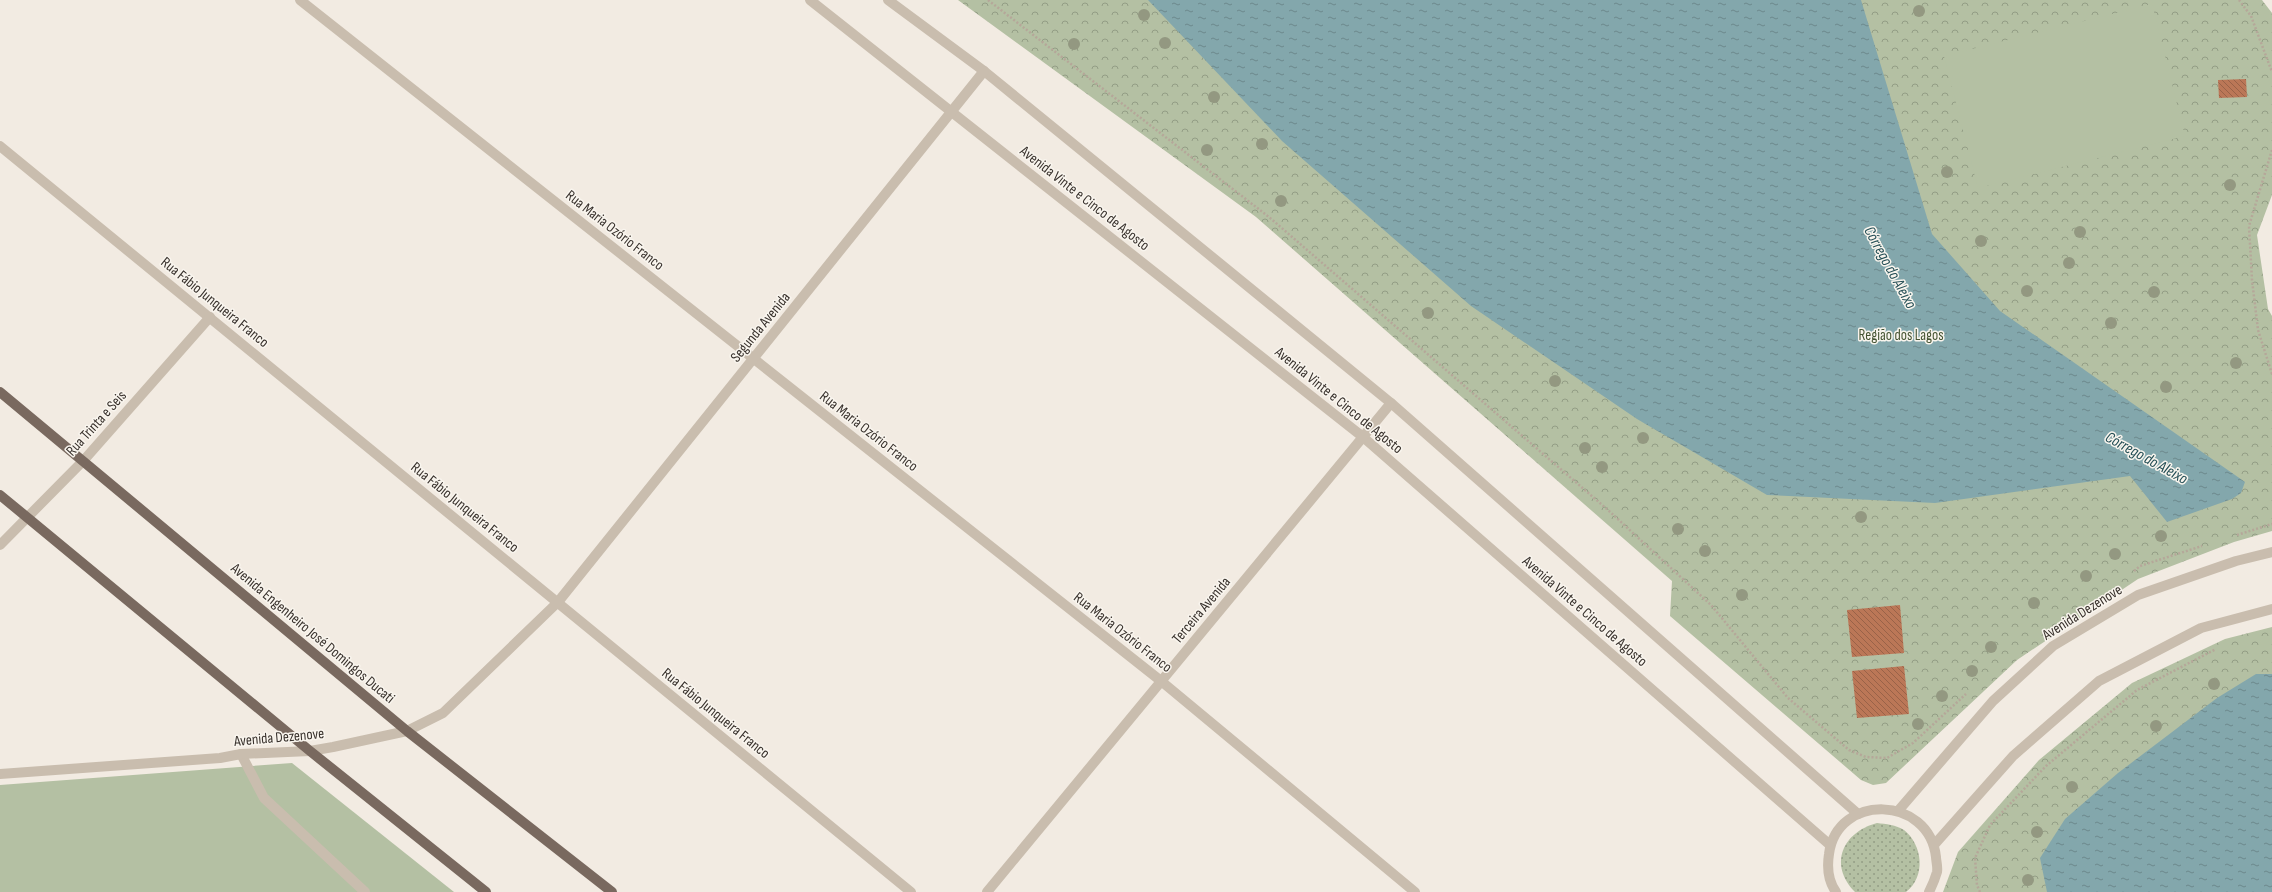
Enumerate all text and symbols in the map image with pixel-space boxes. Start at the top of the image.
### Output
street label: Avenida Vinte e Cinco de Agosto [1015,141,1153,255]
street label: Rua Maria Ozório Franco [562,186,668,275]
water label: Córrego do Aleixo [1859,223,1920,313]
street label: Rua Fábio Junqueira Franco [157,253,273,352]
street label: Segunda Avenida [726,288,795,366]
park label: Região dos Lagos [1858,326,1944,345]
street label: Avenida Vinte e Cinco de Agosto [1270,342,1407,458]
street label: Rua Trinta e Seis [62,387,131,460]
street label: Rua Maria Ozório Franco [816,387,922,476]
water label: Córrego do Aleixo [2102,428,2191,489]
street label: Rua Fábio Junqueira Franco [407,458,523,557]
street label: Avenida Vinte e Cinco de Agosto [1518,551,1651,671]
street label: Avenida Engenheiro José Domingos Ducati [226,558,399,708]
street label: Terceira Avenida [1168,573,1235,648]
street label: Avenida Dezenove [2038,580,2126,645]
street label: Rua Maria Ozório Franco [1070,588,1176,677]
street label: Rua Fábio Junqueira Franco [658,664,774,763]
street label: Avenida Dezenove [232,724,325,751]

